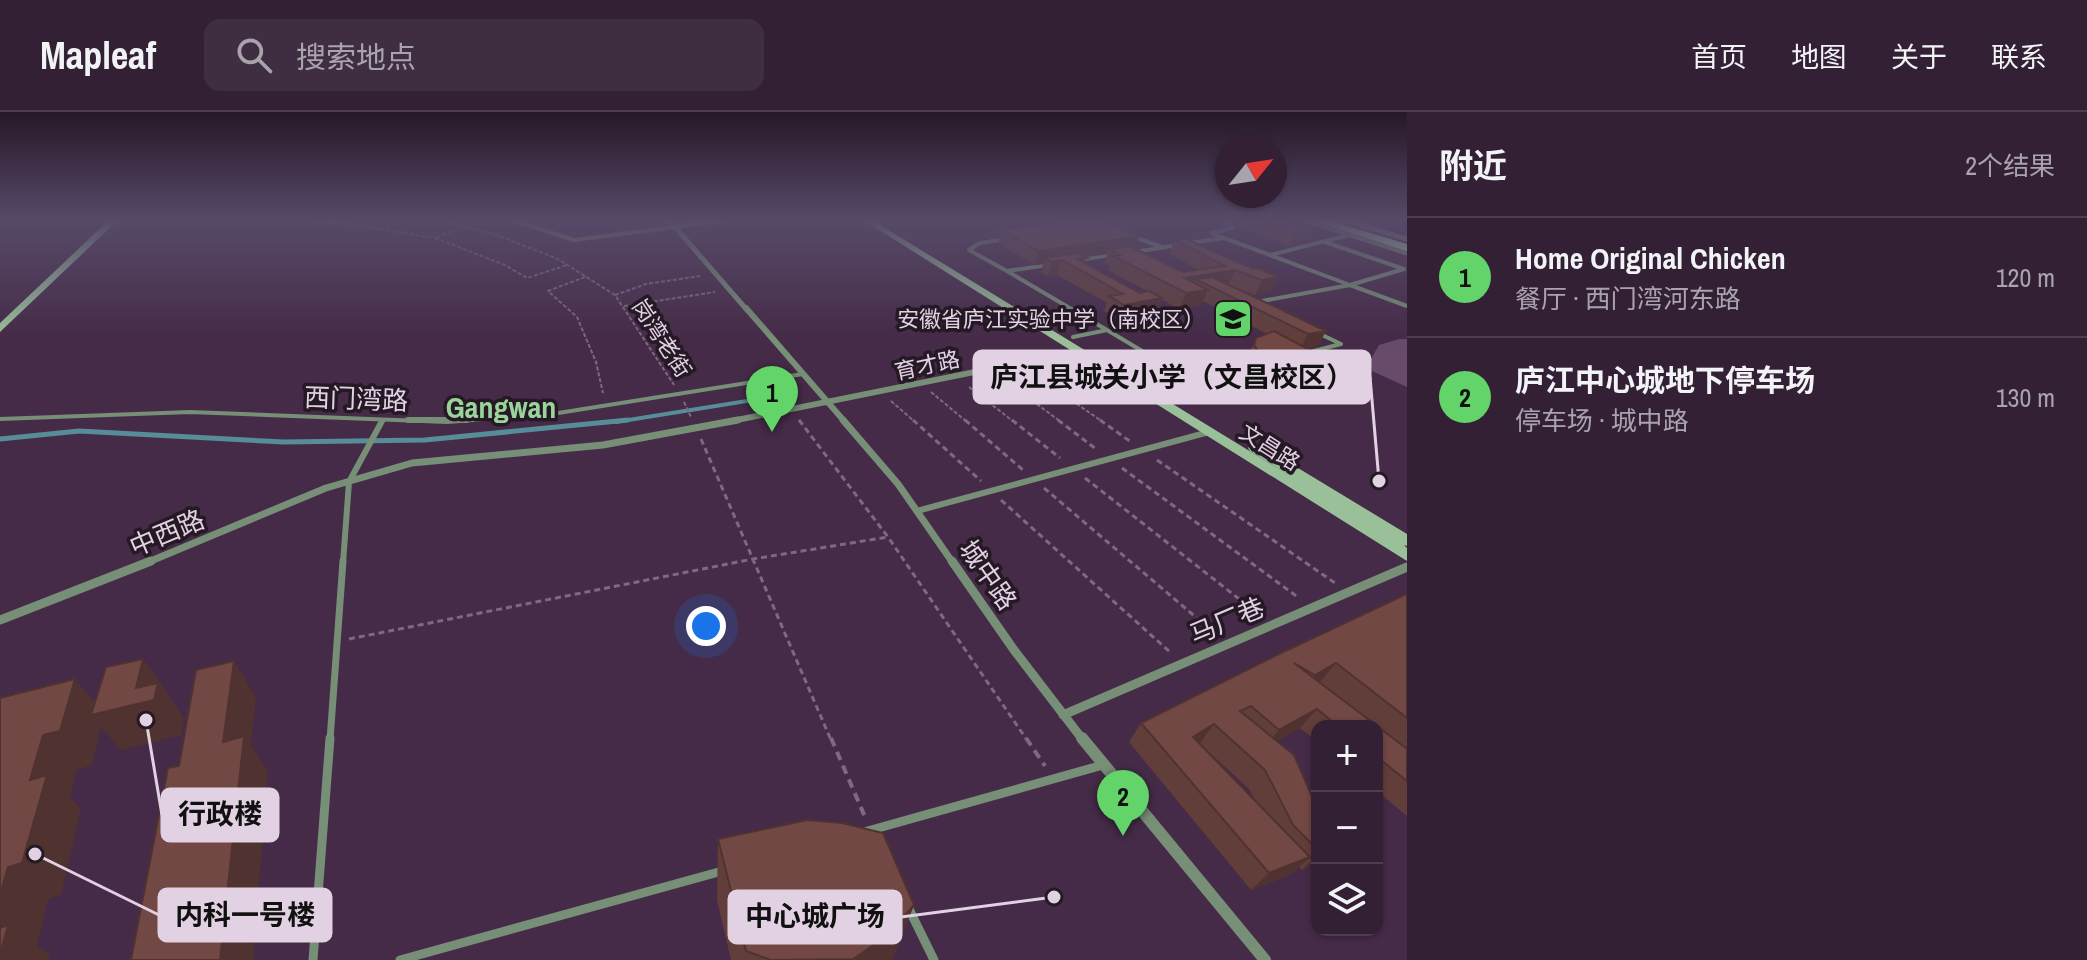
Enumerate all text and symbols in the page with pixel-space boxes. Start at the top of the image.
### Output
search box [204,19,764,91]
text: Mapleaf [40,30,156,81]
icon: search [232,33,276,77]
text: 搜索地点 [296,37,416,77]
text: 首页 [1691,38,1747,76]
text: 地图 [1791,38,1847,76]
text: 关于 [1891,38,1947,76]
text: 联系 [1991,38,2047,76]
north arrow [1215,136,1287,208]
text: 附近 [1439,143,1507,189]
text: 2个结果 [1965,148,2055,183]
text: Home Original Chicken [1515,238,1786,278]
text: 1 [1459,260,1471,295]
text: 120 m [1996,260,2055,295]
text: 餐厅 · 西门湾河东路 [1515,281,1741,316]
street label: 岗湾老街 [625,293,699,383]
school or university icon: 安徽省庐江实验中学（南校区） [1212,298,1254,340]
place label: 安徽省庐江实验中学（南校区） [897,304,1205,334]
street label: 育才路 [892,343,962,387]
callout: 庐江县城关小学（文昌校区） [974,351,1370,403]
text: 庐江县城关小学（文昌校区） [990,358,1354,396]
text: 庐江中心城地下停车场 [1515,360,1815,400]
pin: 1 [746,366,798,432]
street label: 西门湾路 [303,379,409,418]
text: 2 [1459,380,1471,415]
text: 130 m [1996,380,2055,415]
district label: Gangwan [446,387,556,427]
text: 停车场 · 城中路 [1515,403,1689,438]
street label: 文昌路 [1234,417,1306,477]
street label: 中西路 [124,501,210,564]
street label: 城中路 [952,533,1025,617]
street label: 马厂巷 [1184,589,1270,652]
your location [686,606,726,646]
map controls [1311,720,1383,936]
button: + [1311,720,1383,792]
pin: 2 [1097,770,1149,836]
callout: 行政楼 [162,789,278,841]
button: − [1311,792,1383,864]
text: 行政楼 [178,795,262,833]
button: layers [1311,864,1383,936]
callout: 内科一号楼 [159,889,331,941]
callout: 中心城广场 [729,891,901,943]
text: 内科一号楼 [175,896,315,934]
text: 中心城广场 [745,897,885,935]

